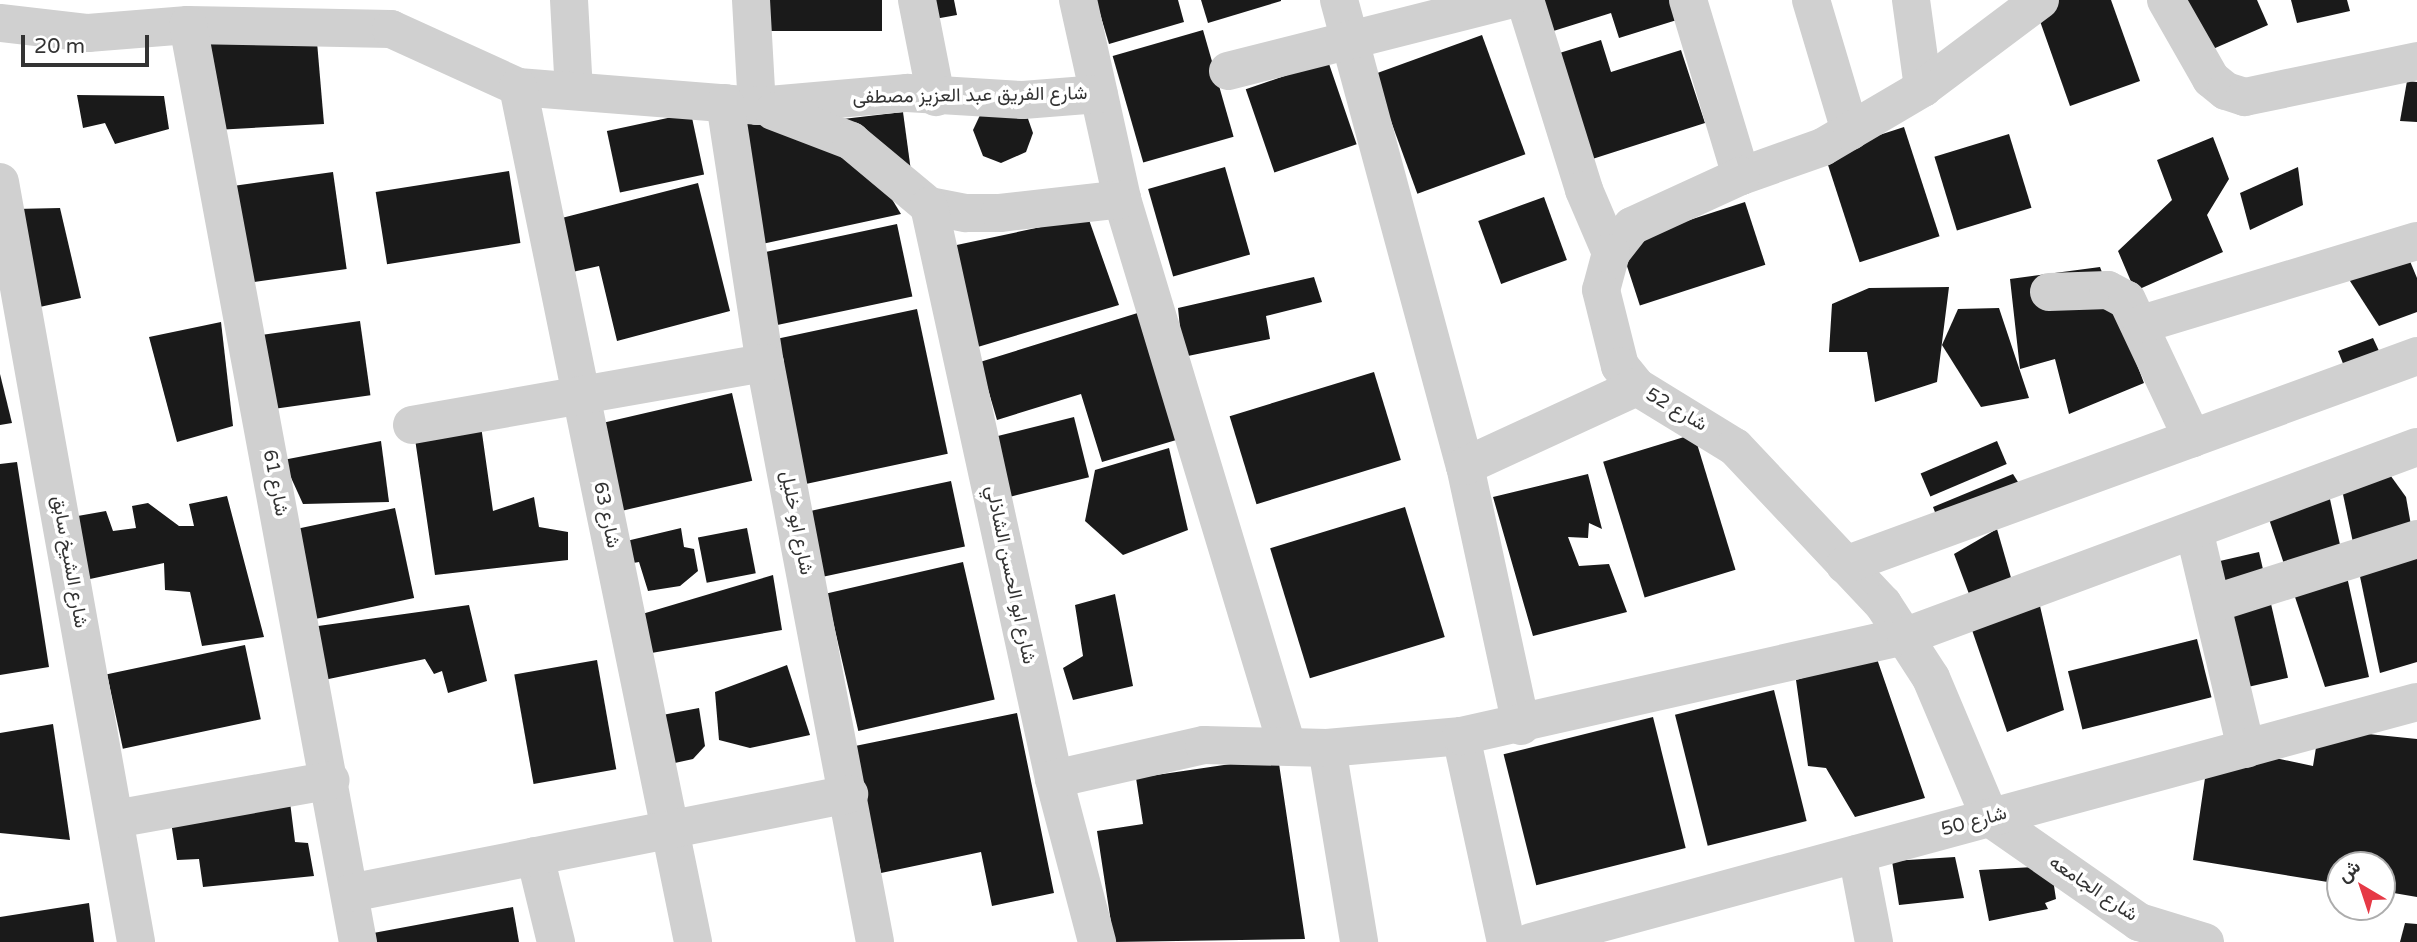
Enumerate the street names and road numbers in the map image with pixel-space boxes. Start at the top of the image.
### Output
street label: شارع الفريق عبد العزيز مصطفى [852,83,1088,109]
street label: شارع 52 [1641,383,1711,437]
street label: شارع 61 [257,448,293,518]
street label: شارع ابو خليل [775,469,817,577]
street label: شارع 63 [588,480,624,550]
street label: شارع ابو الحسن الشاذلي [980,484,1040,666]
street label: شارع الشيخ سابق [46,494,92,630]
street label: شارع 50 [1939,802,2009,842]
street label: شارع الجامعه [2044,851,2142,927]

